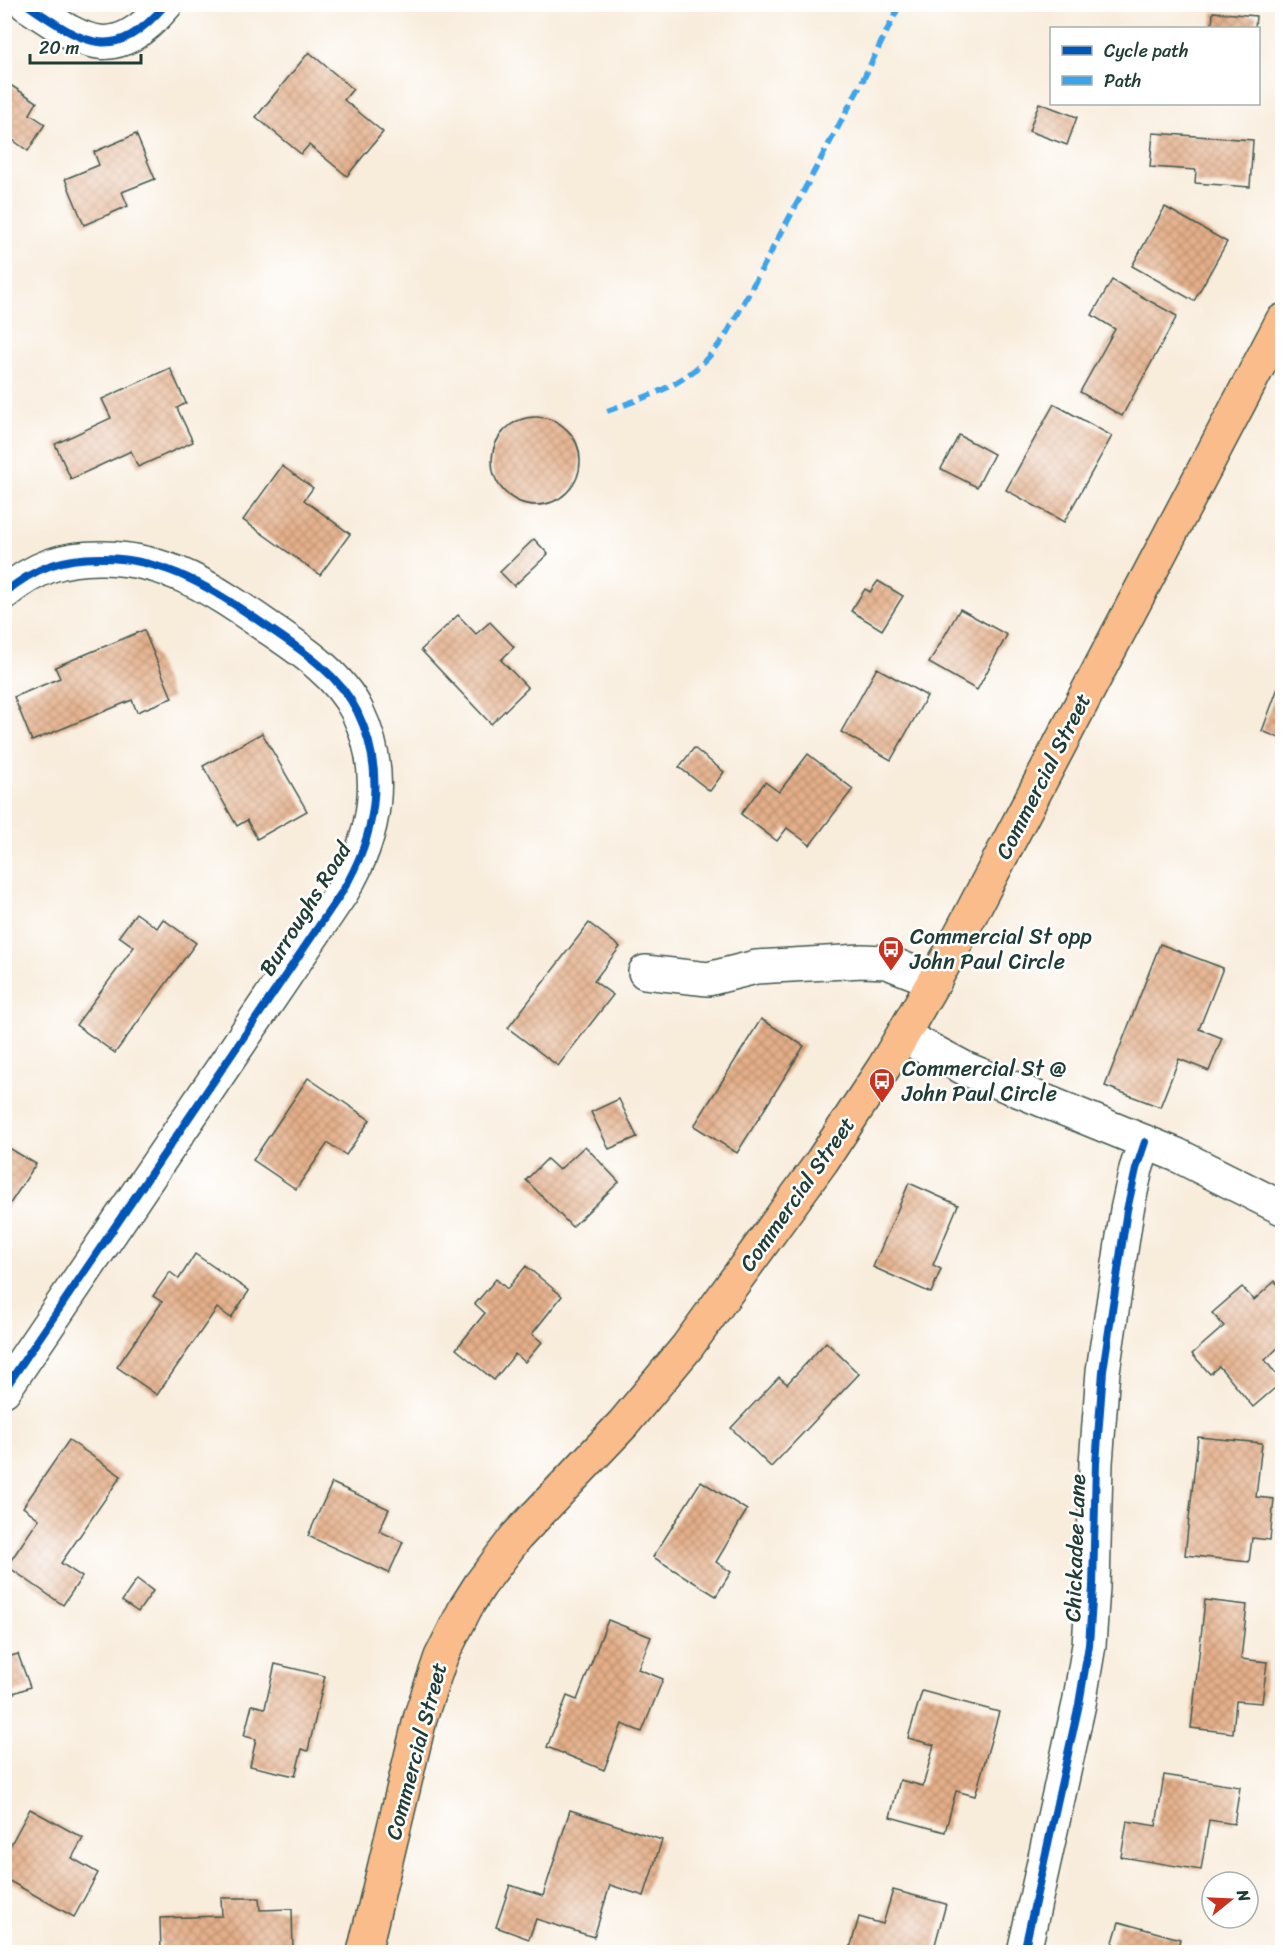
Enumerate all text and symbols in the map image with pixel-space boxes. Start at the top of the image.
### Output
scale bar [30,27,141,65]
legend [1050,27,1260,105]
text: 20 m [39,32,79,64]
text: Cycle path [1104,35,1188,67]
text: Path [1104,65,1141,97]
street label: Commercial Street [984,686,1102,866]
street label: Burroughs Road [248,833,363,984]
place label: Commercial St opp John Paul Circle [909,917,1092,981]
bus stop icon: Commercial St opp John Paul Circle [876,934,906,972]
place label: Commercial St @ John Paul Circle [901,1049,1067,1113]
bus stop icon: Commercial St @ John Paul Circle [867,1066,897,1104]
street label: Commercial Street [729,1108,865,1280]
street label: Chickadee Lane [1053,1473,1097,1623]
street label: Commercial Street [374,1658,459,1844]
north arrow [1200,1870,1260,1930]
text: N [1228,1885,1260,1906]

